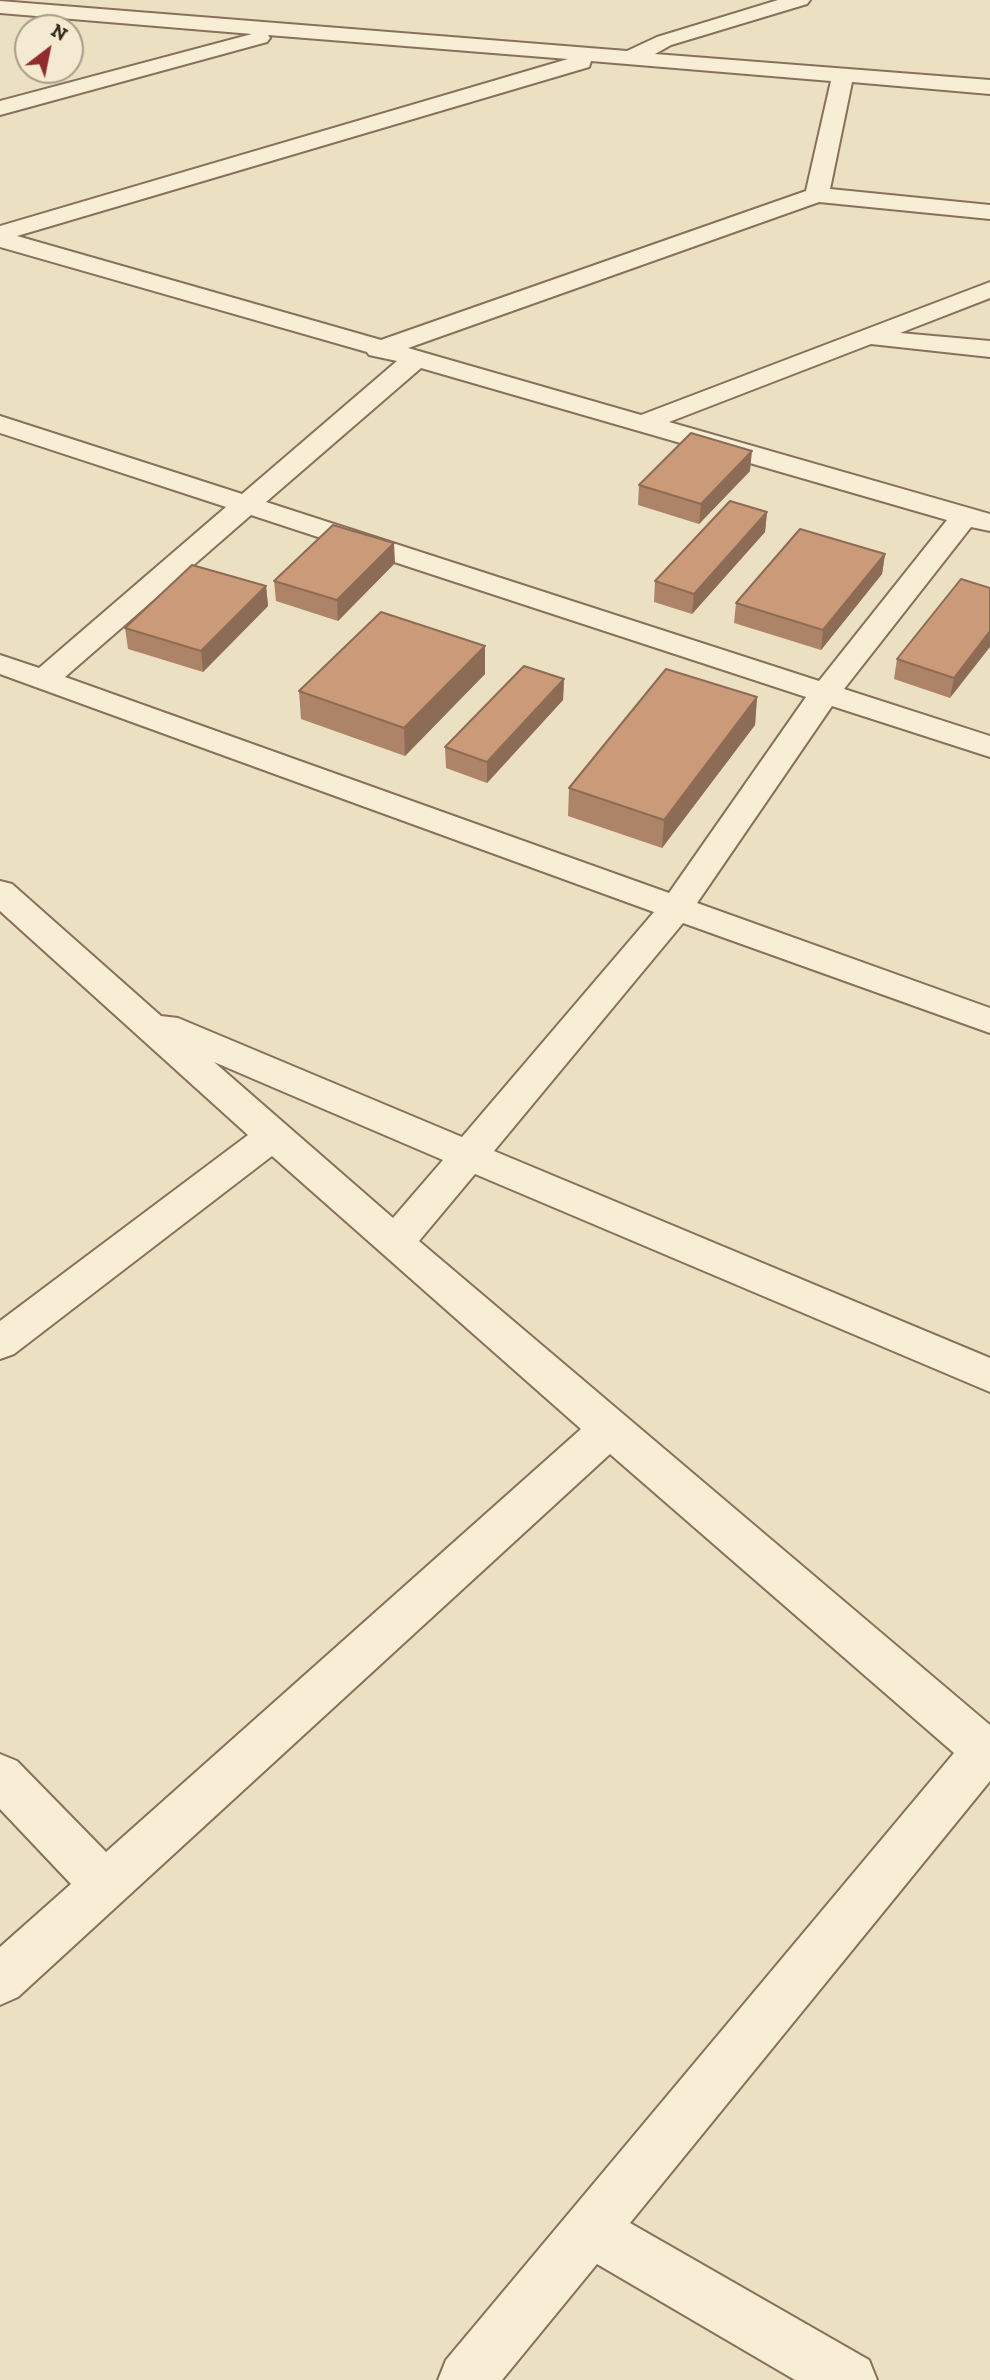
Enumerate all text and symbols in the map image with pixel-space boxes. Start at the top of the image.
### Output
north arrow [14,14,84,84]
text: N [47,19,72,46]

